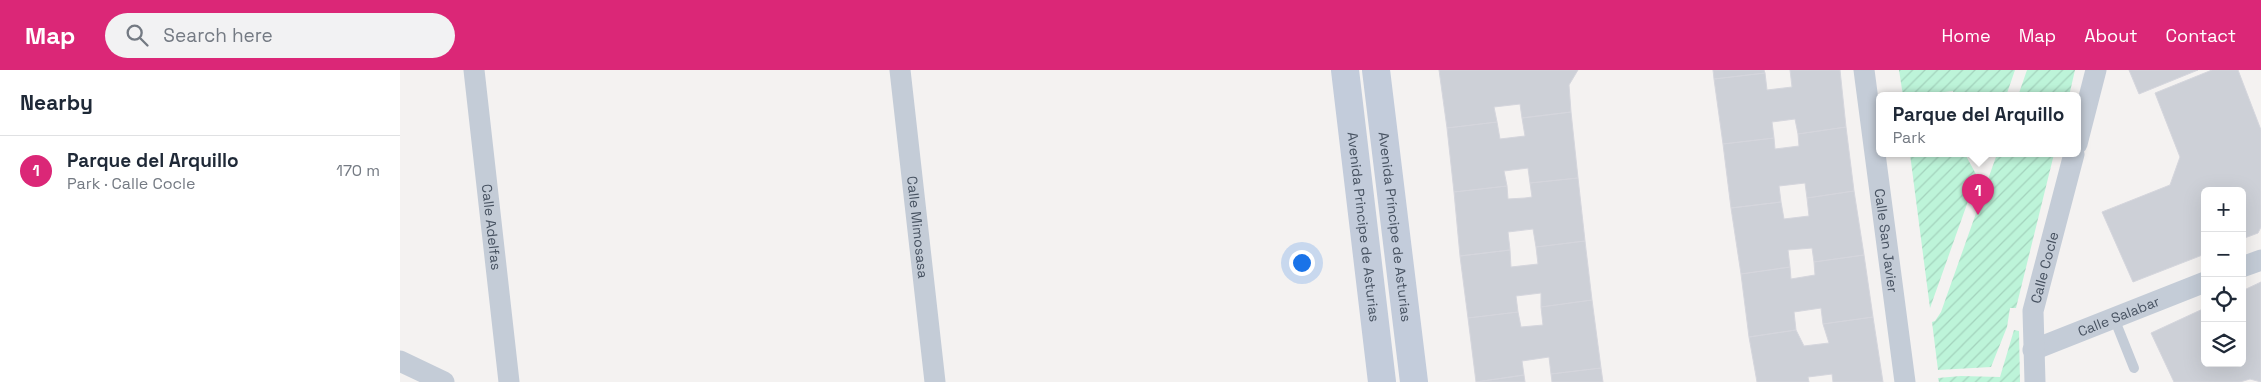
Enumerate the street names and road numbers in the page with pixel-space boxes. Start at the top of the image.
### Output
street label: Avenida Principe de Asturias [1343,131,1384,323]
street label: Avenida Príncipe de Asturias [1375,131,1416,323]
street label: Calle Mimosasa [903,175,932,279]
street label: Calle Adelfas [478,183,505,271]
street label: Calle San Javier [1871,187,1902,294]
street label: Calle Cocle [2026,230,2062,305]
street label: Calle Salabar [2075,292,2162,340]

